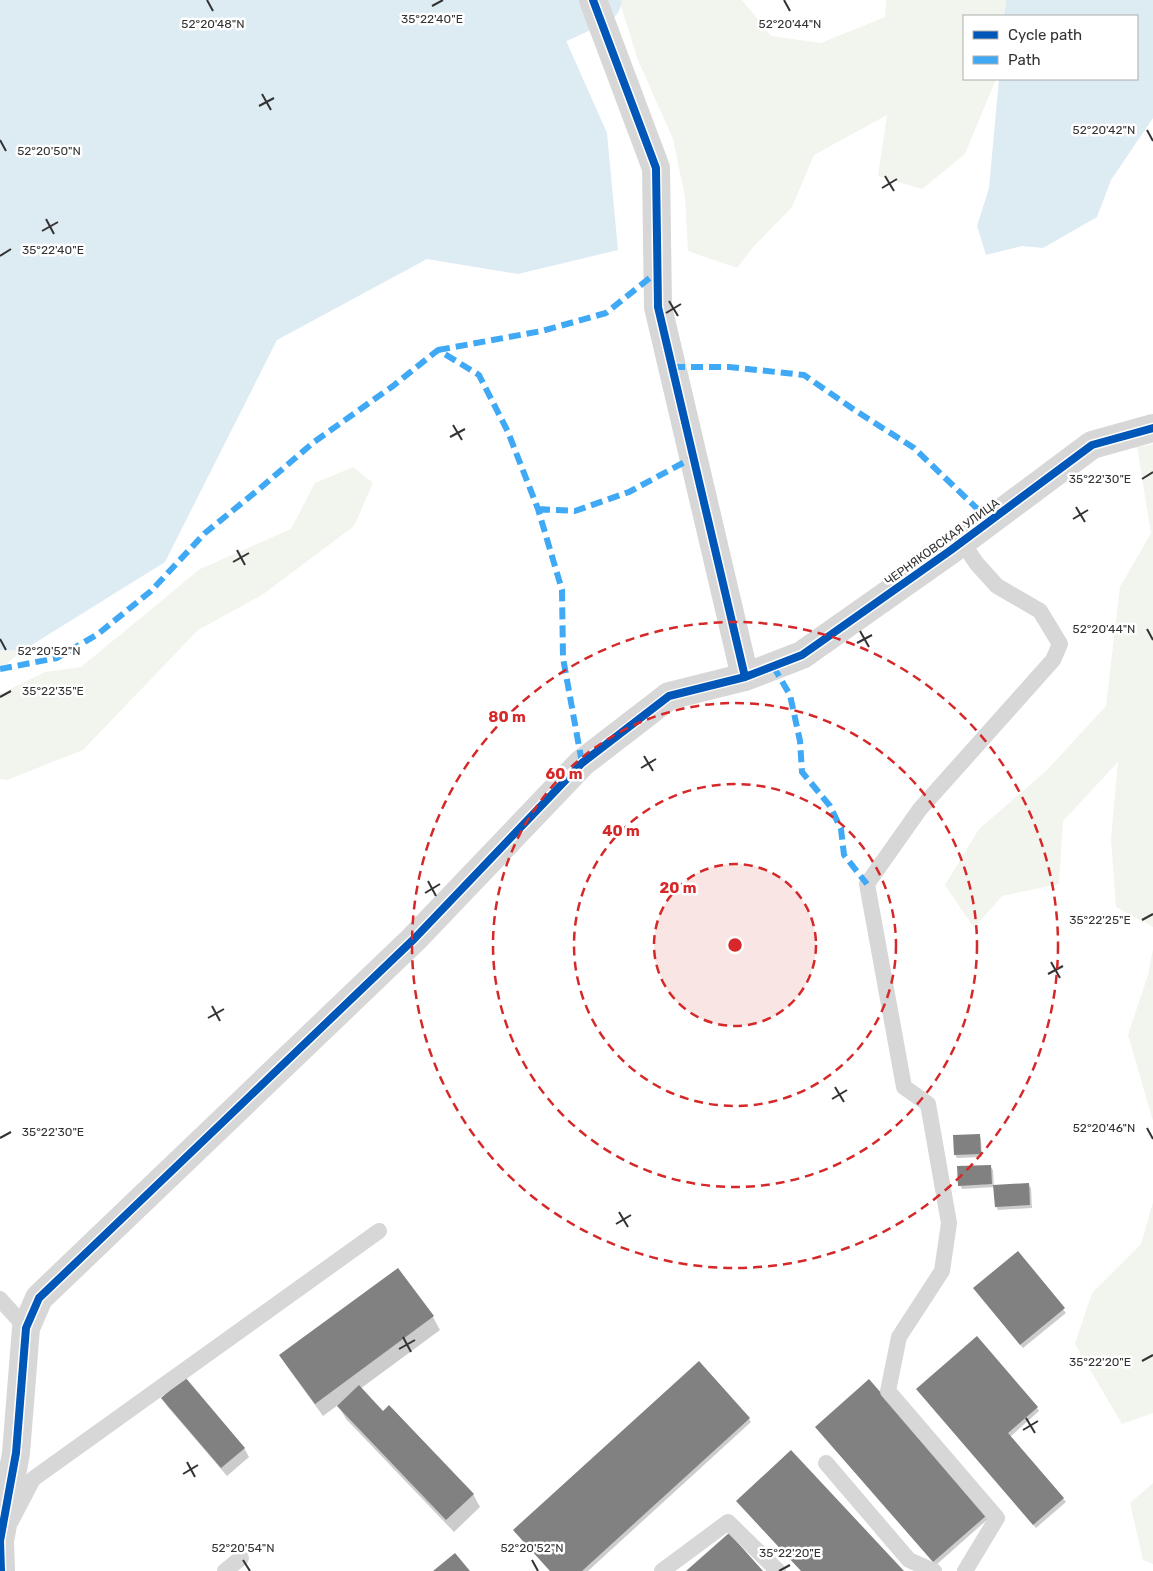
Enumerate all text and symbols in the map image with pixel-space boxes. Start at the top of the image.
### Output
text: 35°22'40"E [401,12,463,26]
legend [963,15,1138,80]
text: 52°20'48"N [181,17,245,31]
text: 52°20'44"N [759,17,821,31]
text: Cycle path [1008,26,1082,44]
text: Path [1008,51,1041,69]
text: 52°20'42"N [1073,123,1135,137]
text: 52°20'50"N [17,144,81,158]
text: 35°22'40"E [22,243,84,257]
text: 35°22'30"E [1069,472,1131,486]
street label: ЧЕРНЯКОВСКАЯ УЛИЦА [882,496,1002,588]
text: 52°20'44"N [1073,622,1135,636]
text: 52°20'52"N [17,644,81,658]
text: 35°22'35"E [22,684,84,698]
text: 80 m [488,708,526,726]
text: 60 m [546,765,582,783]
text: 40 m [602,822,640,840]
text: 20 m [660,879,696,897]
text: 35°22'25"E [1069,913,1131,927]
centre of rings [726,936,744,954]
text: 52°20'46"N [1073,1121,1135,1135]
text: 35°22'30"E [22,1125,84,1139]
text: 35°22'20"E [1069,1355,1131,1369]
text: 52°20'54"N [211,1541,275,1555]
text: 52°20'52"N [500,1541,564,1555]
text: 35°22'20"E [759,1546,821,1560]

